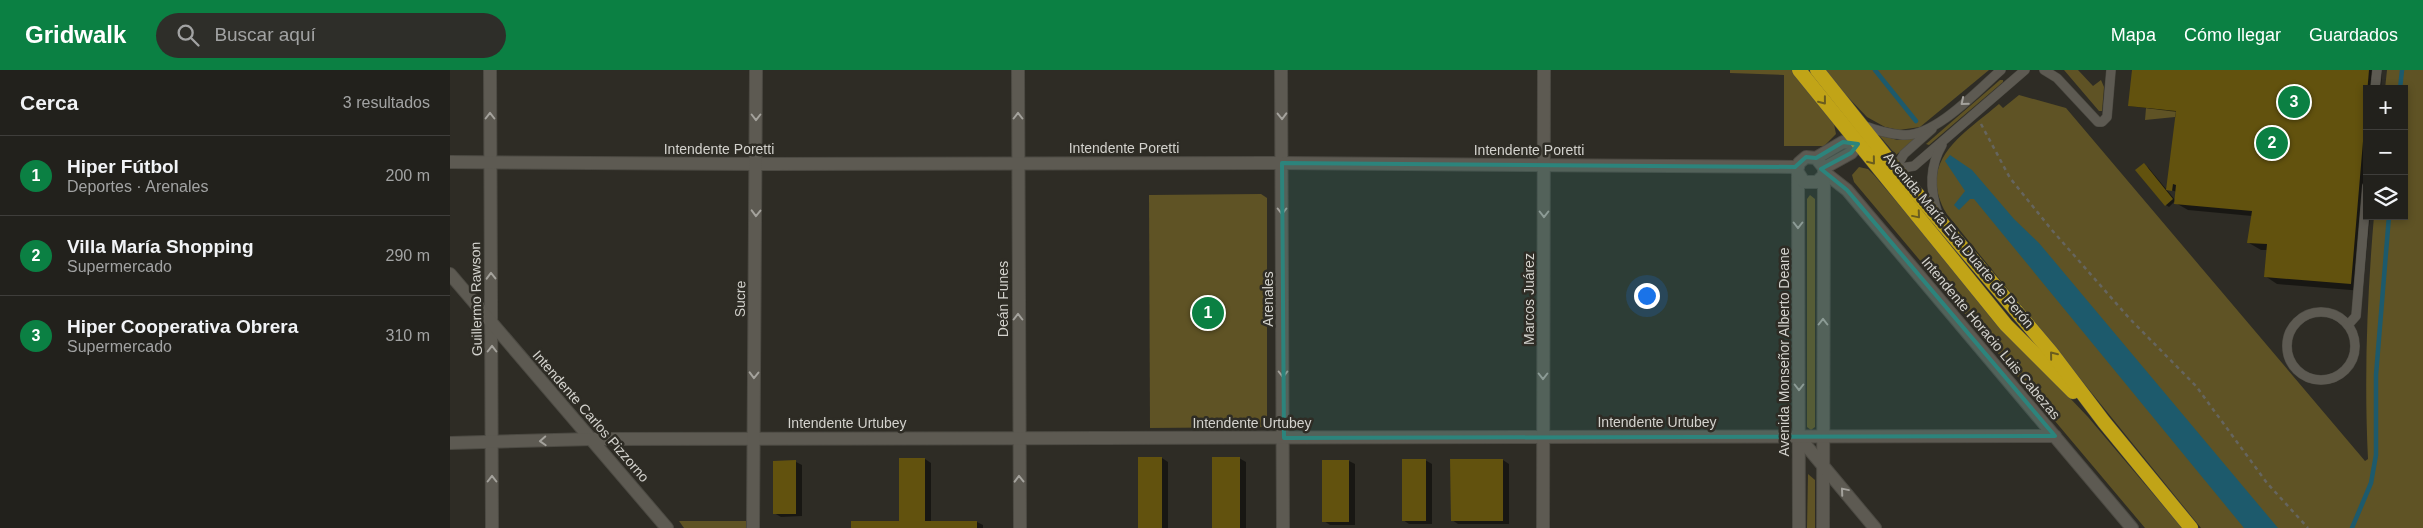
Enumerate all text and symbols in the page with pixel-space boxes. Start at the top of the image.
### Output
search box [156,13,506,58]
text: Gridwalk [25,21,126,48]
icon: search [174,21,202,49]
text: Buscar aquí [214,24,316,45]
text: Mapa [2111,25,2156,45]
text: Cómo llegar [2184,25,2281,45]
text: Guardados [2309,25,2398,45]
pin: 3 [2278,83,2310,121]
map controls [2363,85,2408,220]
button: + [2363,85,2408,130]
text: Cerca [20,91,78,114]
text: 3 resultados [343,94,430,111]
one-way arrow [1818,95,1826,104]
one-way arrow [1961,96,1970,104]
one-way arrow [485,112,495,120]
one-way arrow [1013,112,1023,120]
one-way arrow [1277,113,1287,121]
one-way arrow [751,114,761,121]
pin: 2 [2256,124,2288,162]
button: − [2363,130,2408,175]
street label: Intendente Poretti [1069,140,1179,156]
street label: Intendente Poretti [664,141,774,157]
street label: Intendente Poretti [1474,142,1584,158]
street label: Avenida María Eva Duarte de Perón [1881,149,2037,331]
one-way arrow [1866,155,1874,164]
text: Hiper Fútbol [67,156,179,177]
text: 1 [32,167,40,184]
text: 200 m [386,167,430,184]
button: layers [2363,175,2408,220]
text: Deportes · Arenales [67,178,208,195]
one-way arrow [1277,208,1287,216]
one-way arrow [751,210,761,217]
one-way arrow [1539,210,1549,218]
one-way arrow [1911,210,1920,219]
one-way arrow [1793,221,1803,229]
text: Villa María Shopping [67,236,254,257]
street label: Guillermo Rawson [467,242,485,356]
text: 2 [32,247,40,264]
text: 290 m [386,247,430,264]
street label: Avenida Monseñor Alberto Deane [1776,247,1792,457]
street label: Marcos Juárez [1521,253,1537,345]
street label: Intendente Horacio Luis Cabezas [1918,254,2064,422]
text: Supermercado [67,258,172,275]
street label: Deán Funes [995,261,1011,337]
street label: Arenales [1260,271,1276,327]
one-way arrow [486,272,496,280]
street label: Sucre [732,280,748,317]
your location [1634,283,1660,309]
pin: 1 [1192,294,1224,332]
one-way arrow [1013,313,1023,320]
text: Hiper Cooperativa Obrera [67,316,298,337]
one-way arrow [1818,318,1828,326]
text: 3 [32,327,40,344]
text: 310 m [386,327,430,344]
text: Supermercado [67,338,172,355]
one-way arrow [487,345,497,352]
street label: Intendente Carlos Pizzorno [530,347,653,485]
one-way arrow [2051,352,2059,361]
one-way arrow [1278,370,1288,378]
one-way arrow [749,372,759,380]
one-way arrow [1538,372,1548,380]
one-way arrow [1794,384,1804,391]
street label: Intendente Urtubey [1597,414,1717,430]
street label: Intendente Urtubey [787,415,907,431]
street label: Intendente Urtubey [1192,415,1312,431]
one-way arrow [539,435,547,446]
one-way arrow [487,475,497,483]
one-way arrow [1014,475,1024,483]
one-way arrow [1841,487,1850,496]

